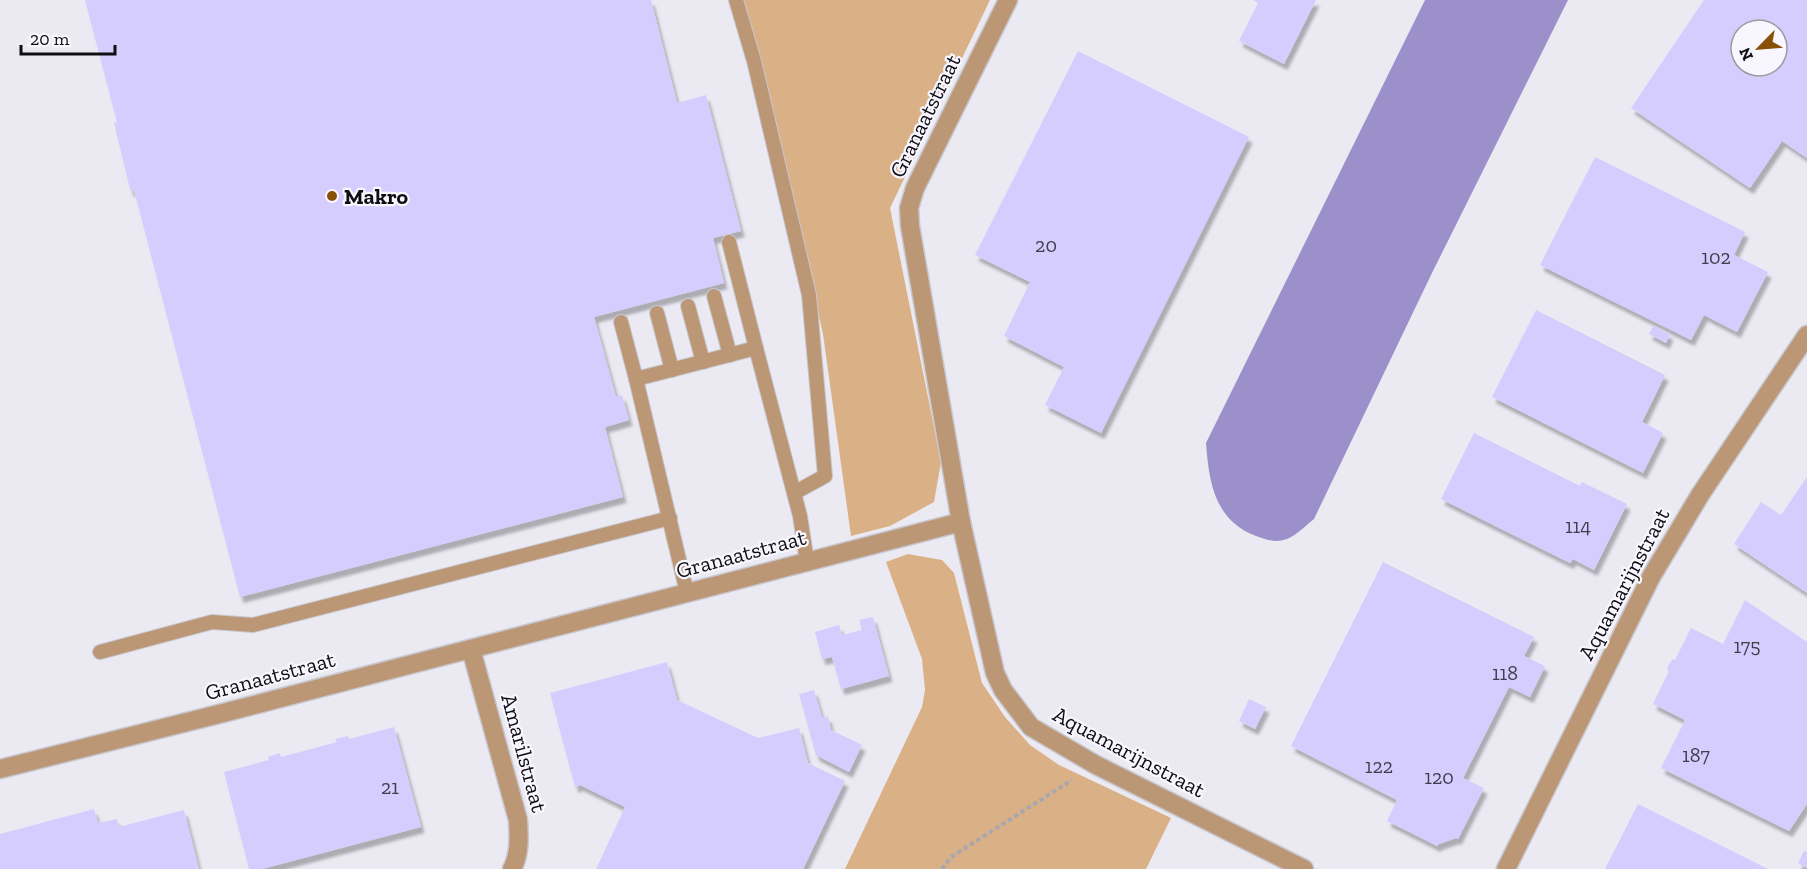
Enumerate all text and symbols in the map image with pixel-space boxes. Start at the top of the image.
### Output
scale bar [21,18,116,56]
north arrow [1729,18,1789,78]
text: 20 m [30,28,70,50]
text: N [1735,45,1757,64]
street label: Granaatstraat [884,49,967,182]
place label: Makro [344,183,409,210]
marker: Makro [325,189,339,203]
house number: 20 [1035,233,1057,257]
house number: 102 [1701,245,1731,269]
street label: Aquamarijnstraat [1573,503,1676,665]
house number: 114 [1565,514,1591,538]
street label: Granaatstraat [673,523,810,584]
house number: 175 [1733,634,1761,658]
street label: Granaatstraat [202,645,339,706]
house number: 118 [1492,661,1518,685]
street label: Amarilstraat [495,691,553,816]
street label: Aquamarijnstraat [1048,701,1210,804]
house number: 187 [1682,743,1711,767]
house number: 122 [1365,754,1393,778]
house number: 120 [1424,765,1454,789]
house number: 21 [381,775,399,799]

